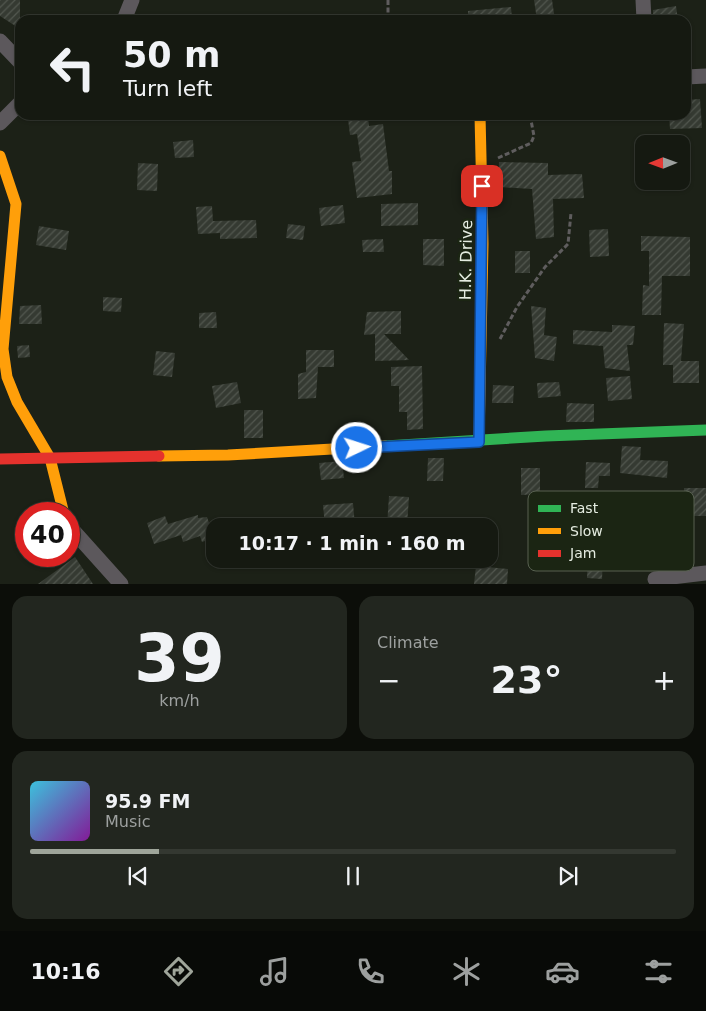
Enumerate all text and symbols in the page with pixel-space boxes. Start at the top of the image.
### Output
icon: left [40,35,105,100]
text: 50 m [123,35,220,75]
text: Turn left [123,76,212,101]
north arrow [635,135,690,190]
map controls [635,135,690,190]
pin [461,165,503,207]
icon: arrive [468,172,496,200]
street label: H.K. Drive [456,220,476,300]
position arrow [330,421,382,473]
legend [528,491,694,571]
text: Fast [570,500,599,516]
speed limit sign: 40 [15,502,80,567]
text: Slow [570,523,603,539]
text: 10:17 · 1 min · 160 m [238,532,466,554]
text: Jam [569,545,596,561]
text: 39 [134,621,225,696]
text: Climate [377,633,439,652]
text: 23° [491,658,562,702]
text: − [377,664,400,697]
text: + [653,664,676,697]
text: km/h [159,691,200,710]
text: 95.9 FM [105,790,190,812]
text: Music [105,812,151,831]
icon: previous [124,862,152,890]
icon: pause [339,862,367,890]
icon: next [554,862,582,890]
icon: directions [161,954,196,989]
icon: music [257,954,292,989]
icon: phone [353,954,388,989]
icon: climate [449,954,484,989]
icon: car [545,954,580,989]
icon: filters [641,954,676,989]
text: 10:16 [30,959,100,984]

